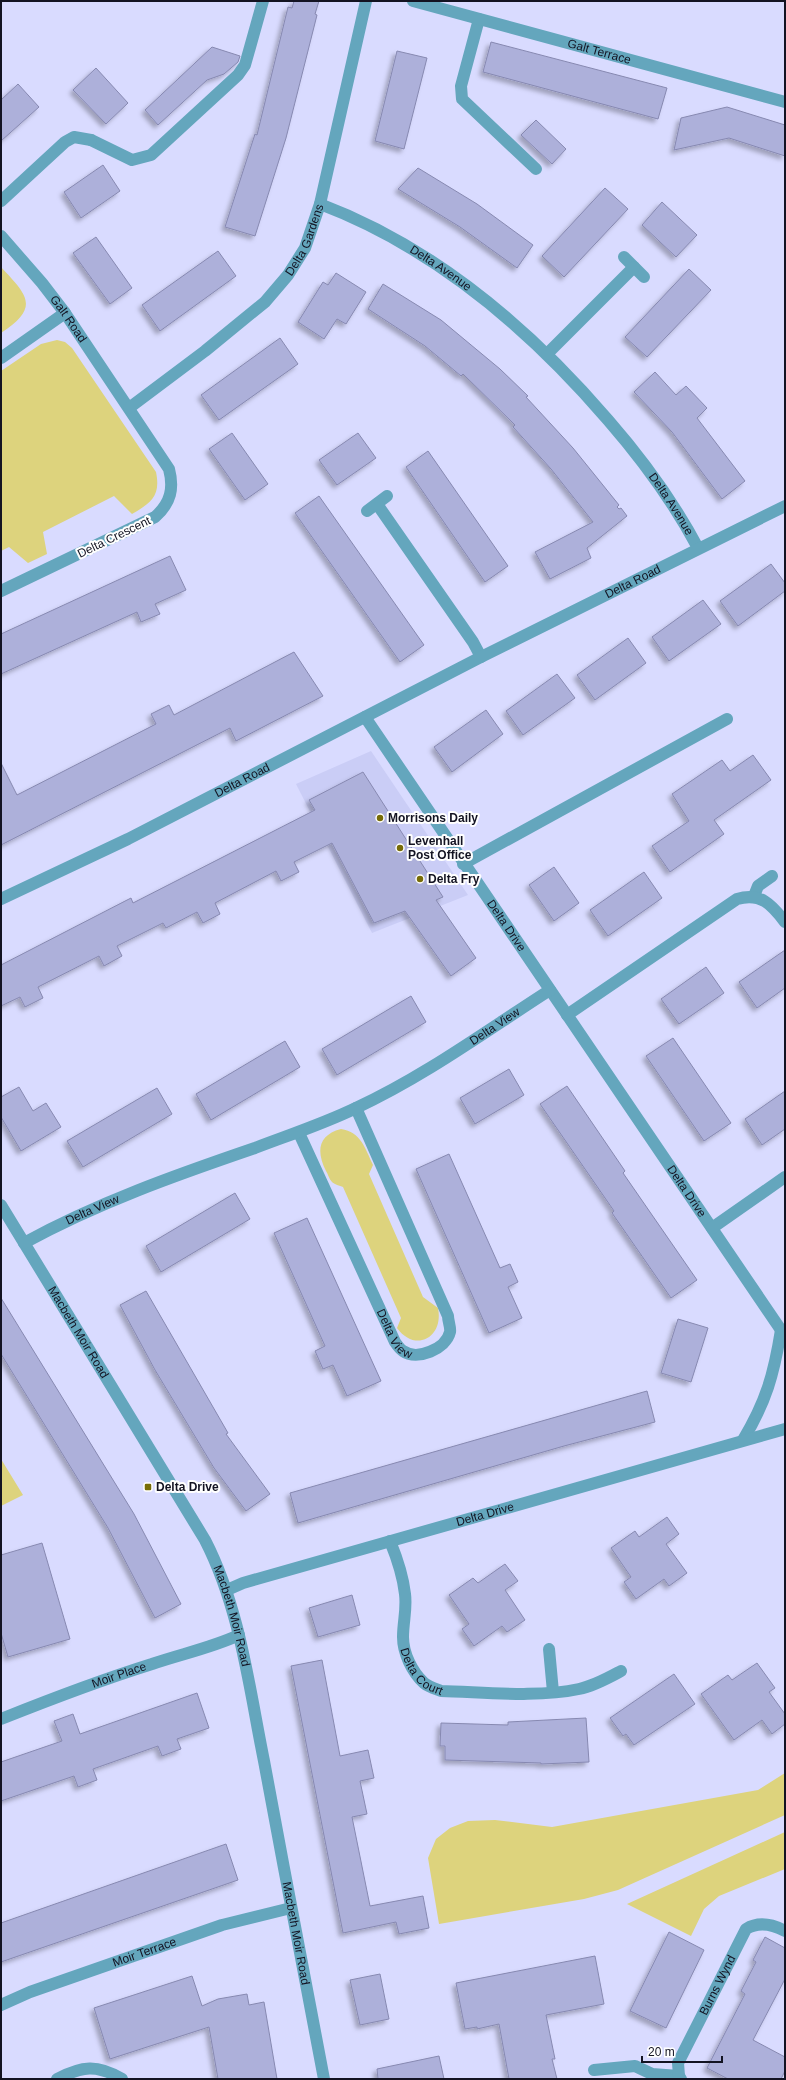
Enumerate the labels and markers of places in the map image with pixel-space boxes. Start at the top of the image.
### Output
place label: Morrisons Daily [388,811,478,825]
marker: Morrisons Daily [375,813,385,823]
place label: Levenhall Post Office [408,834,472,862]
marker: Levenhall Post Office [395,843,405,853]
place label: Delta Fry [428,872,480,886]
marker: Delta Fry [415,874,425,884]
place label: Delta Drive [156,1480,219,1494]
marker: Delta Drive [143,1482,153,1492]

